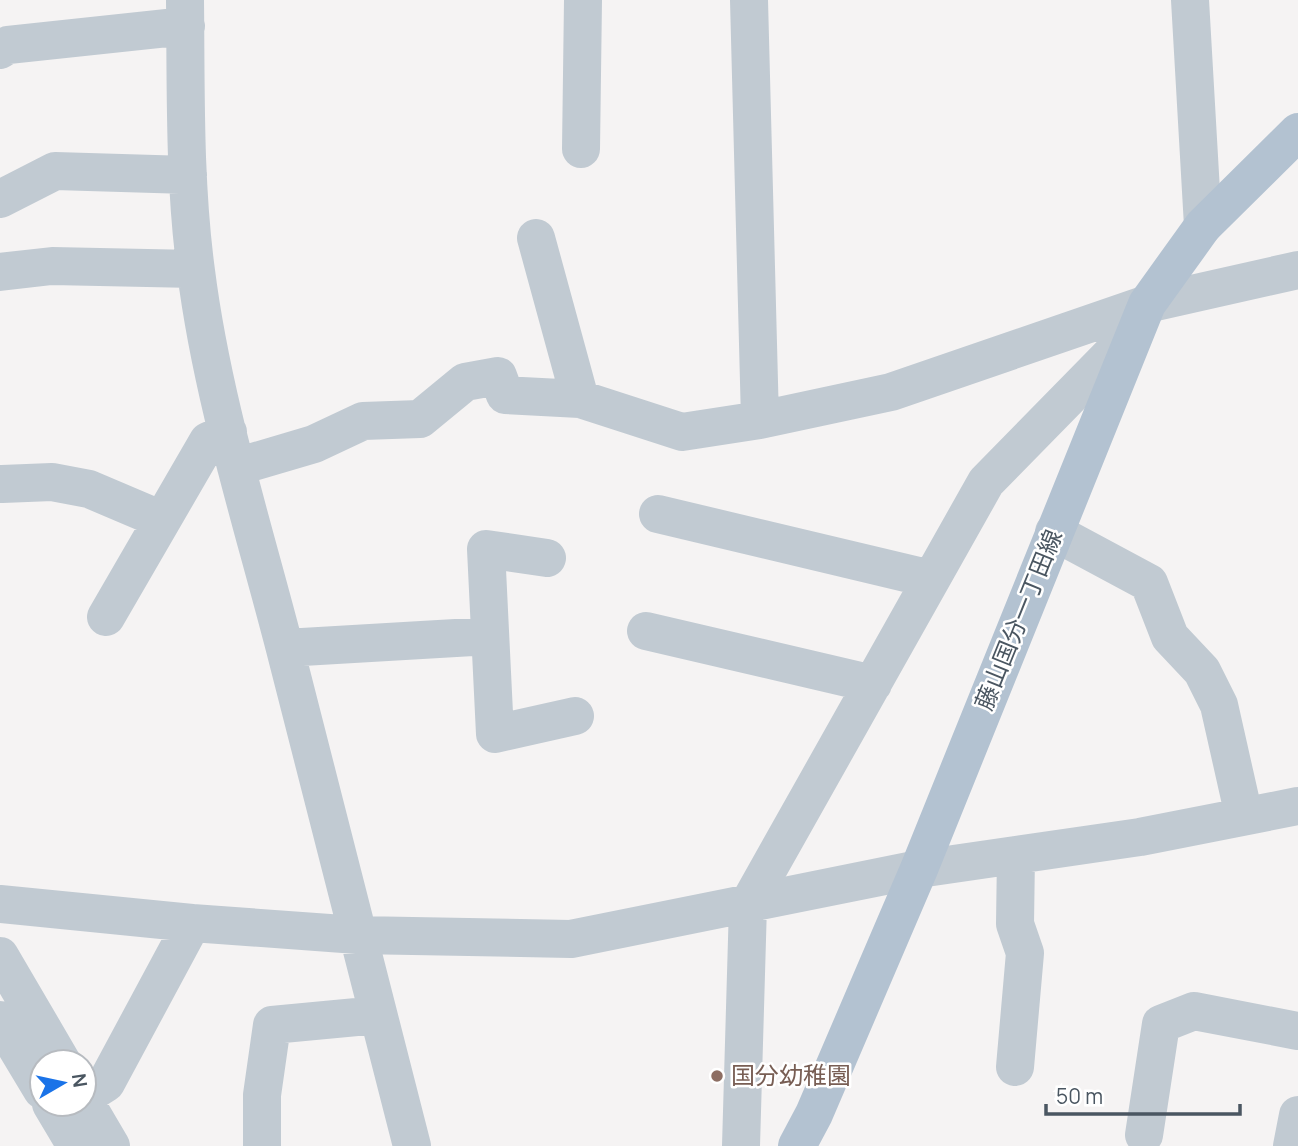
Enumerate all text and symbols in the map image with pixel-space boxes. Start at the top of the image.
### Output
street label: 藤山国分一丁田線 [966,524,1069,715]
north arrow [28,1048,98,1118]
place label: 国分幼稚園 [731,1058,851,1091]
marker: 国分幼稚園 [709,1068,725,1084]
text: N [66,1072,94,1089]
scale bar [1046,1072,1240,1116]
text: 50 m [1056,1082,1103,1110]

